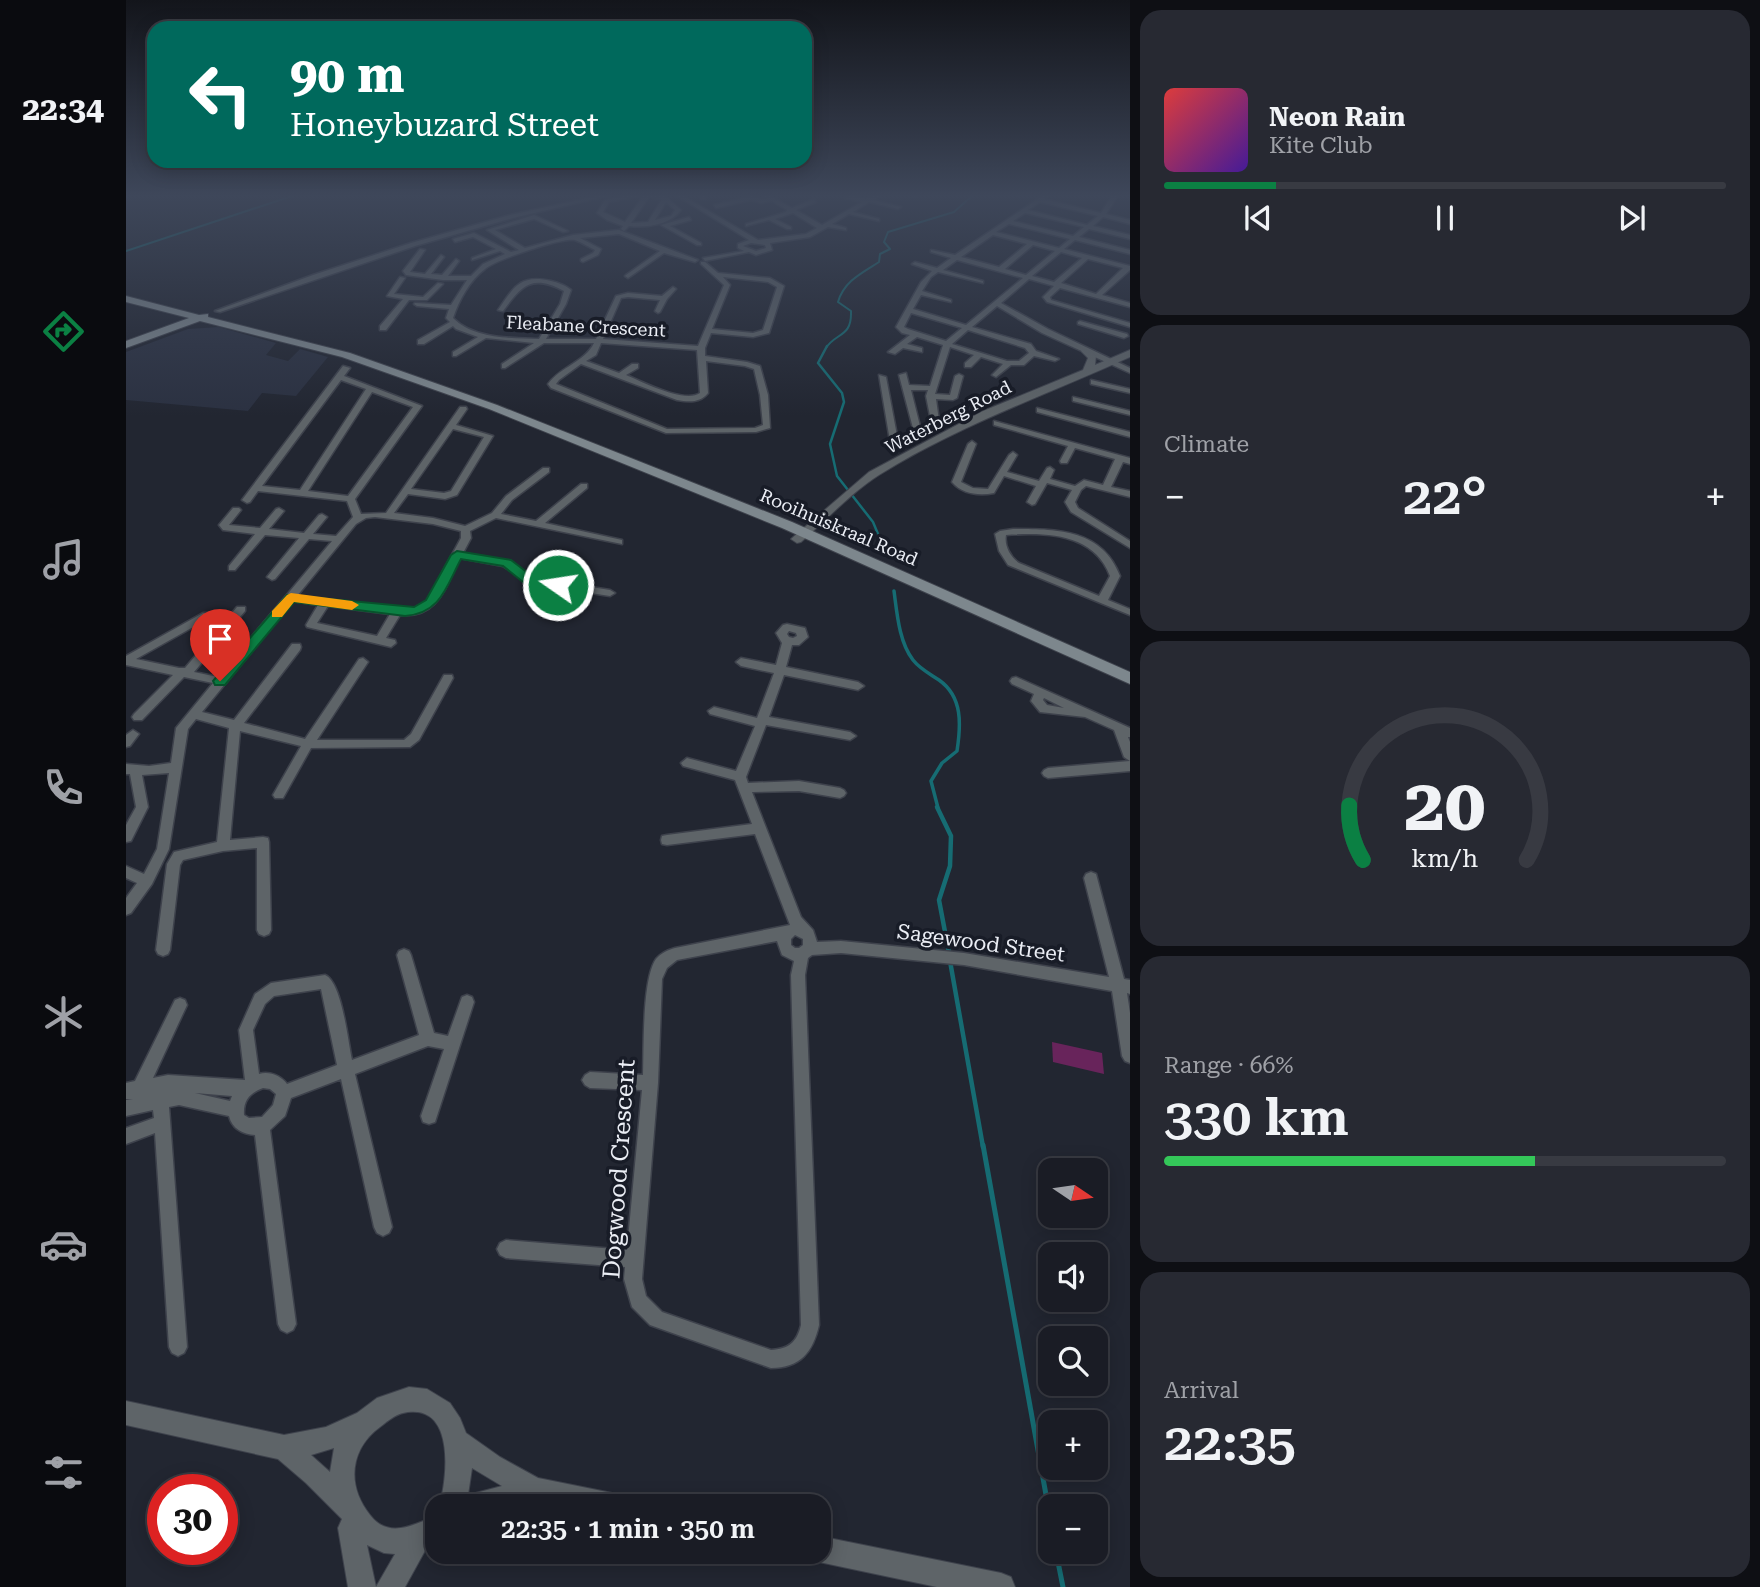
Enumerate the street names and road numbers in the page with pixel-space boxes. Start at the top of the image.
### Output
street label: Fleabane Crescent [506,311,667,341]
street label: Waterberg Road [882,376,1015,458]
street label: Rooihuiskraal Road [757,484,922,570]
street label: Sagewood Street [896,919,1067,967]
street label: Dogwood Crescent [597,1058,641,1280]

